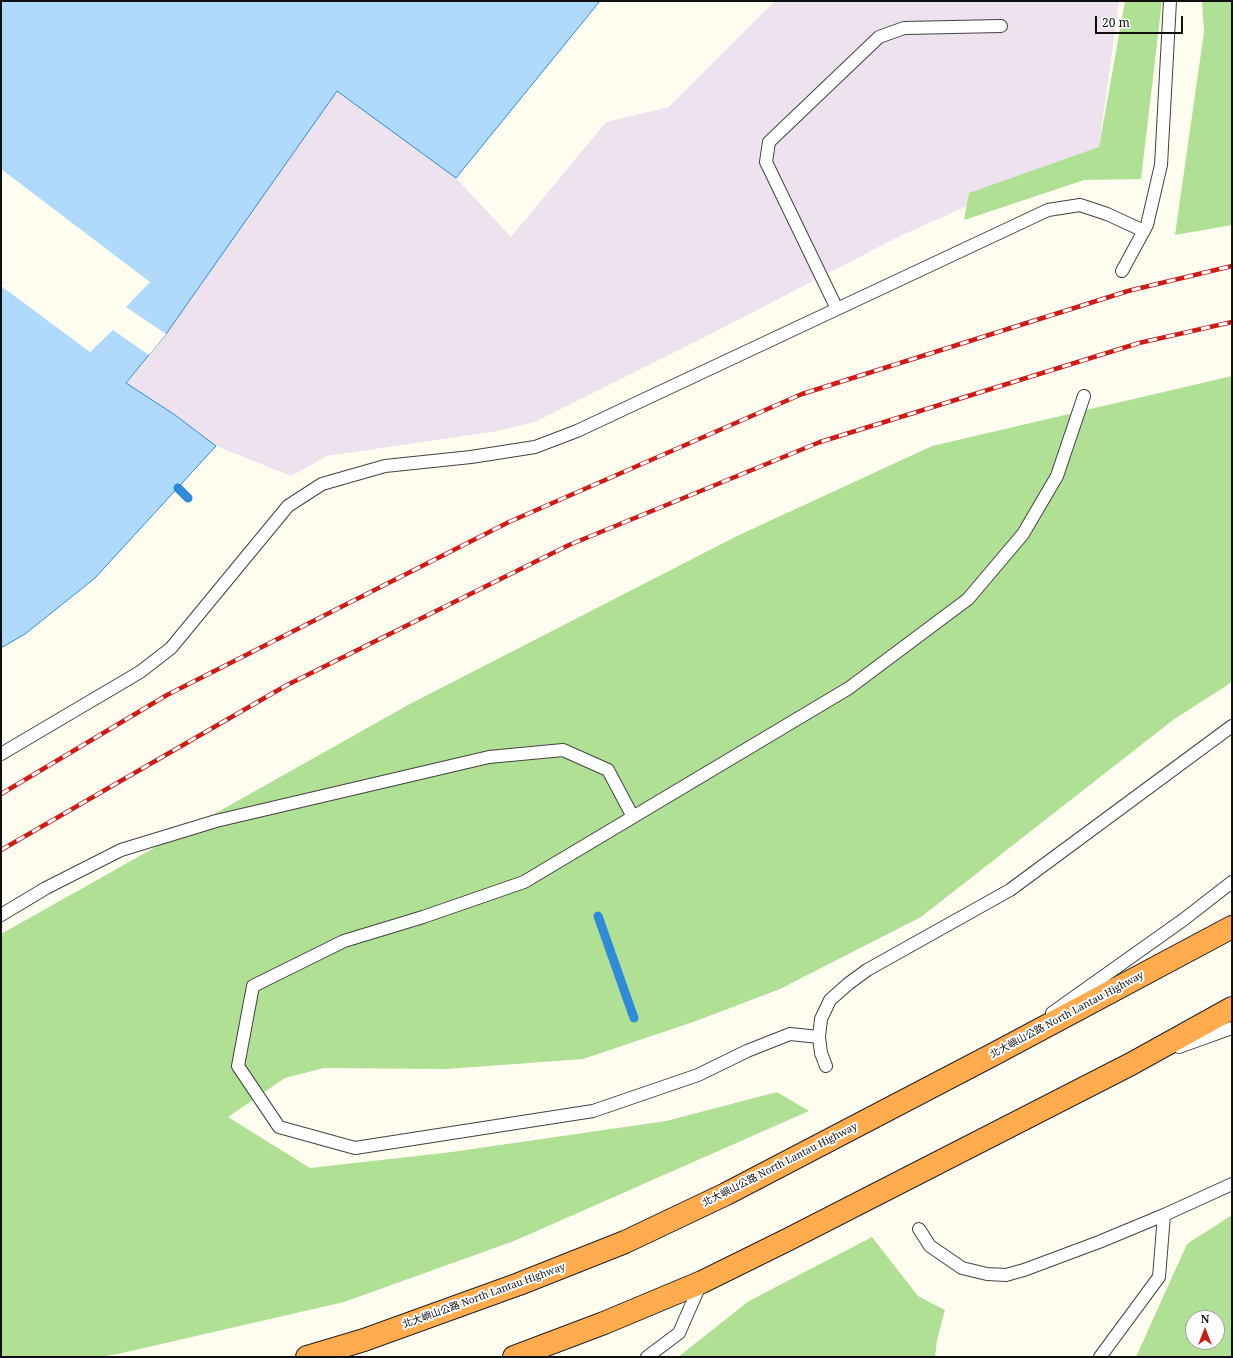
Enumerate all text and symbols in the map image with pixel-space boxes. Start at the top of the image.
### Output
scale bar [1097,8,1185,34]
text: 20 m [1102,14,1130,31]
street label: 北大嶼山公路 North Lantau Highway [988,969,1146,1061]
street label: 北大嶼山公路 North Lantau Highway [701,1121,859,1209]
street label: 北大嶼山公路 North Lantau Highway [401,1261,567,1331]
north arrow [1185,1310,1225,1350]
text: N [1201,1311,1209,1326]

